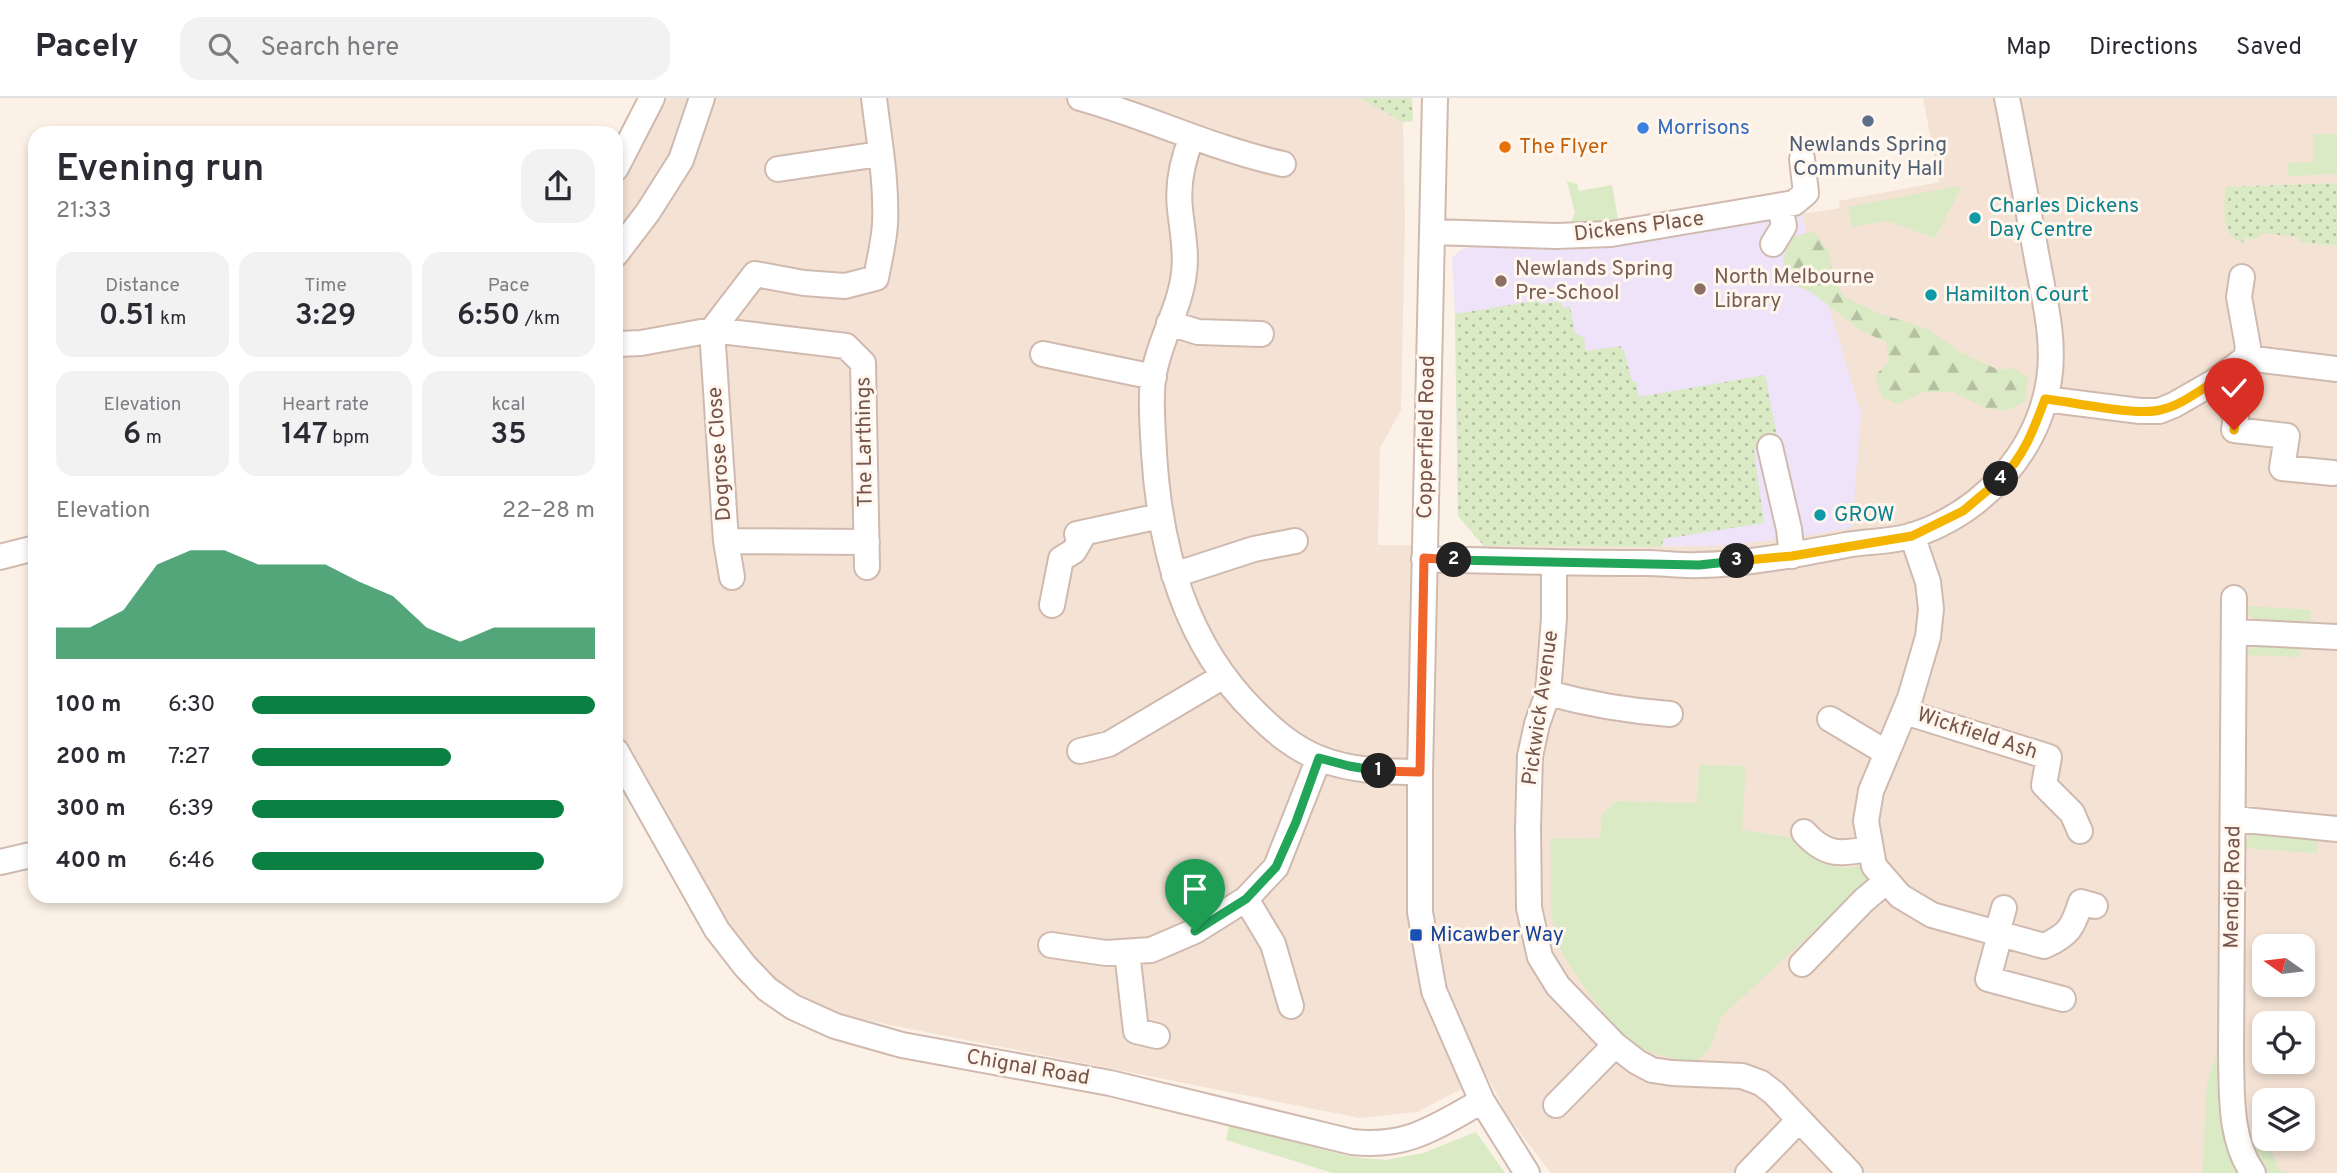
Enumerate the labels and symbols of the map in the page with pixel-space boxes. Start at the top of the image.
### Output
marker: Newlands Spring Community Hall [1860,113,1876,129]
place label: Morrisons [1657,115,1750,142]
marker: Morrisons [1635,120,1651,136]
place label: Newlands Spring Community Hall [1789,132,1947,183]
place label: The Flyer [1519,134,1608,161]
marker: The Flyer [1497,139,1513,155]
place label: Charles Dickens Day Centre [1989,193,2139,244]
street label: Dickens Place [1572,206,1706,248]
marker: Charles Dickens Day Centre [1967,210,1983,226]
place label: Newlands Spring Pre-School [1515,256,1673,307]
place label: North Melbourne Library [1714,264,1874,315]
marker: Newlands Spring Pre-School [1493,273,1509,289]
marker: North Melbourne Library [1692,281,1708,297]
place label: Hamilton Court [1945,282,2089,309]
marker: Hamilton Court [1923,287,1939,303]
street label: Copperfield Road [1412,355,1442,519]
pin [2204,358,2264,430]
street label: The Larthings [850,376,880,508]
street label: Dogrose Close [702,386,738,522]
pin: 4 [1983,462,2018,496]
place label: GROW [1834,502,1895,529]
marker: GROW [1812,507,1828,523]
pin: 2 [1436,542,1472,578]
pin: 3 [1720,544,1754,578]
street label: Pickwick Avenue [1517,629,1565,787]
street label: Wickfield Ash [1913,702,2041,766]
pin: 1 [1362,754,1396,788]
street label: Mendip Road [2218,825,2248,949]
pin [1165,859,1225,931]
place label: Micawber Way [1430,922,1564,949]
marker: Micawber Way [1408,927,1424,943]
north arrow [2252,934,2315,998]
street label: Chignal Road [964,1044,1092,1092]

